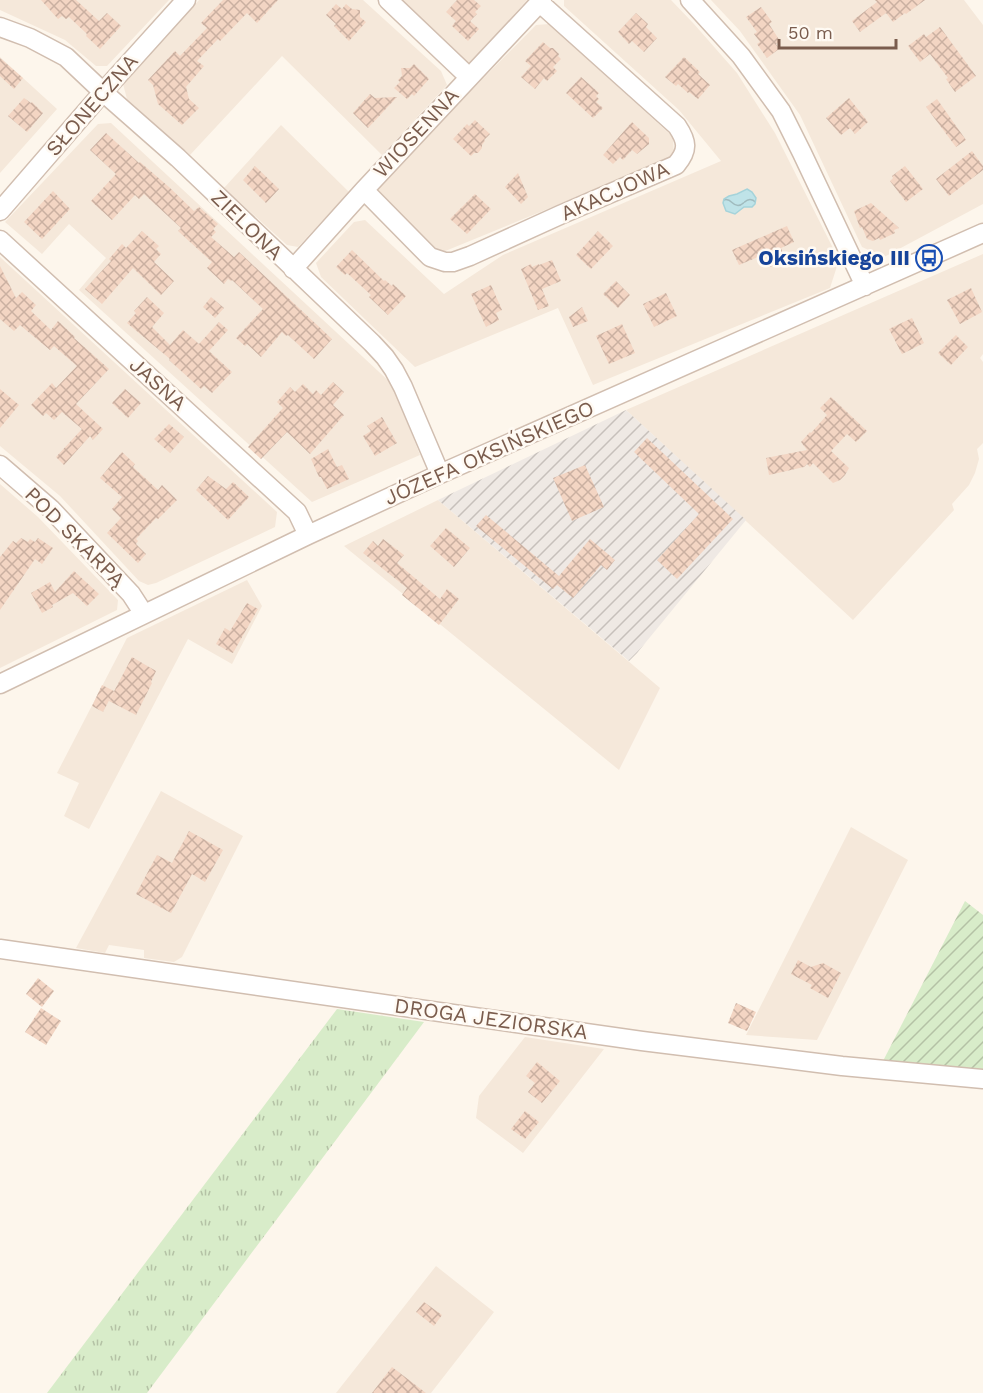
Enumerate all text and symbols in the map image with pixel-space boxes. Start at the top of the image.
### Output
scale bar [779,12,896,50]
text: 50 m [788,22,833,43]
street label: SŁONECZNA [40,48,143,161]
street label: WIOSENNA [368,82,464,183]
street label: AKACJOWA [557,155,673,226]
street label: ZIELONA [206,184,288,265]
bus stop icon: Oksińskiego III [914,243,944,273]
place label: Oksińskiego III [758,245,910,270]
street label: JASNA [125,352,192,416]
street label: JÓZEFA OKSIŃSKIEGO [380,395,598,510]
street label: POD SKARPĄ [20,481,131,592]
street label: DROGA JEZIORSKA [393,993,590,1044]

